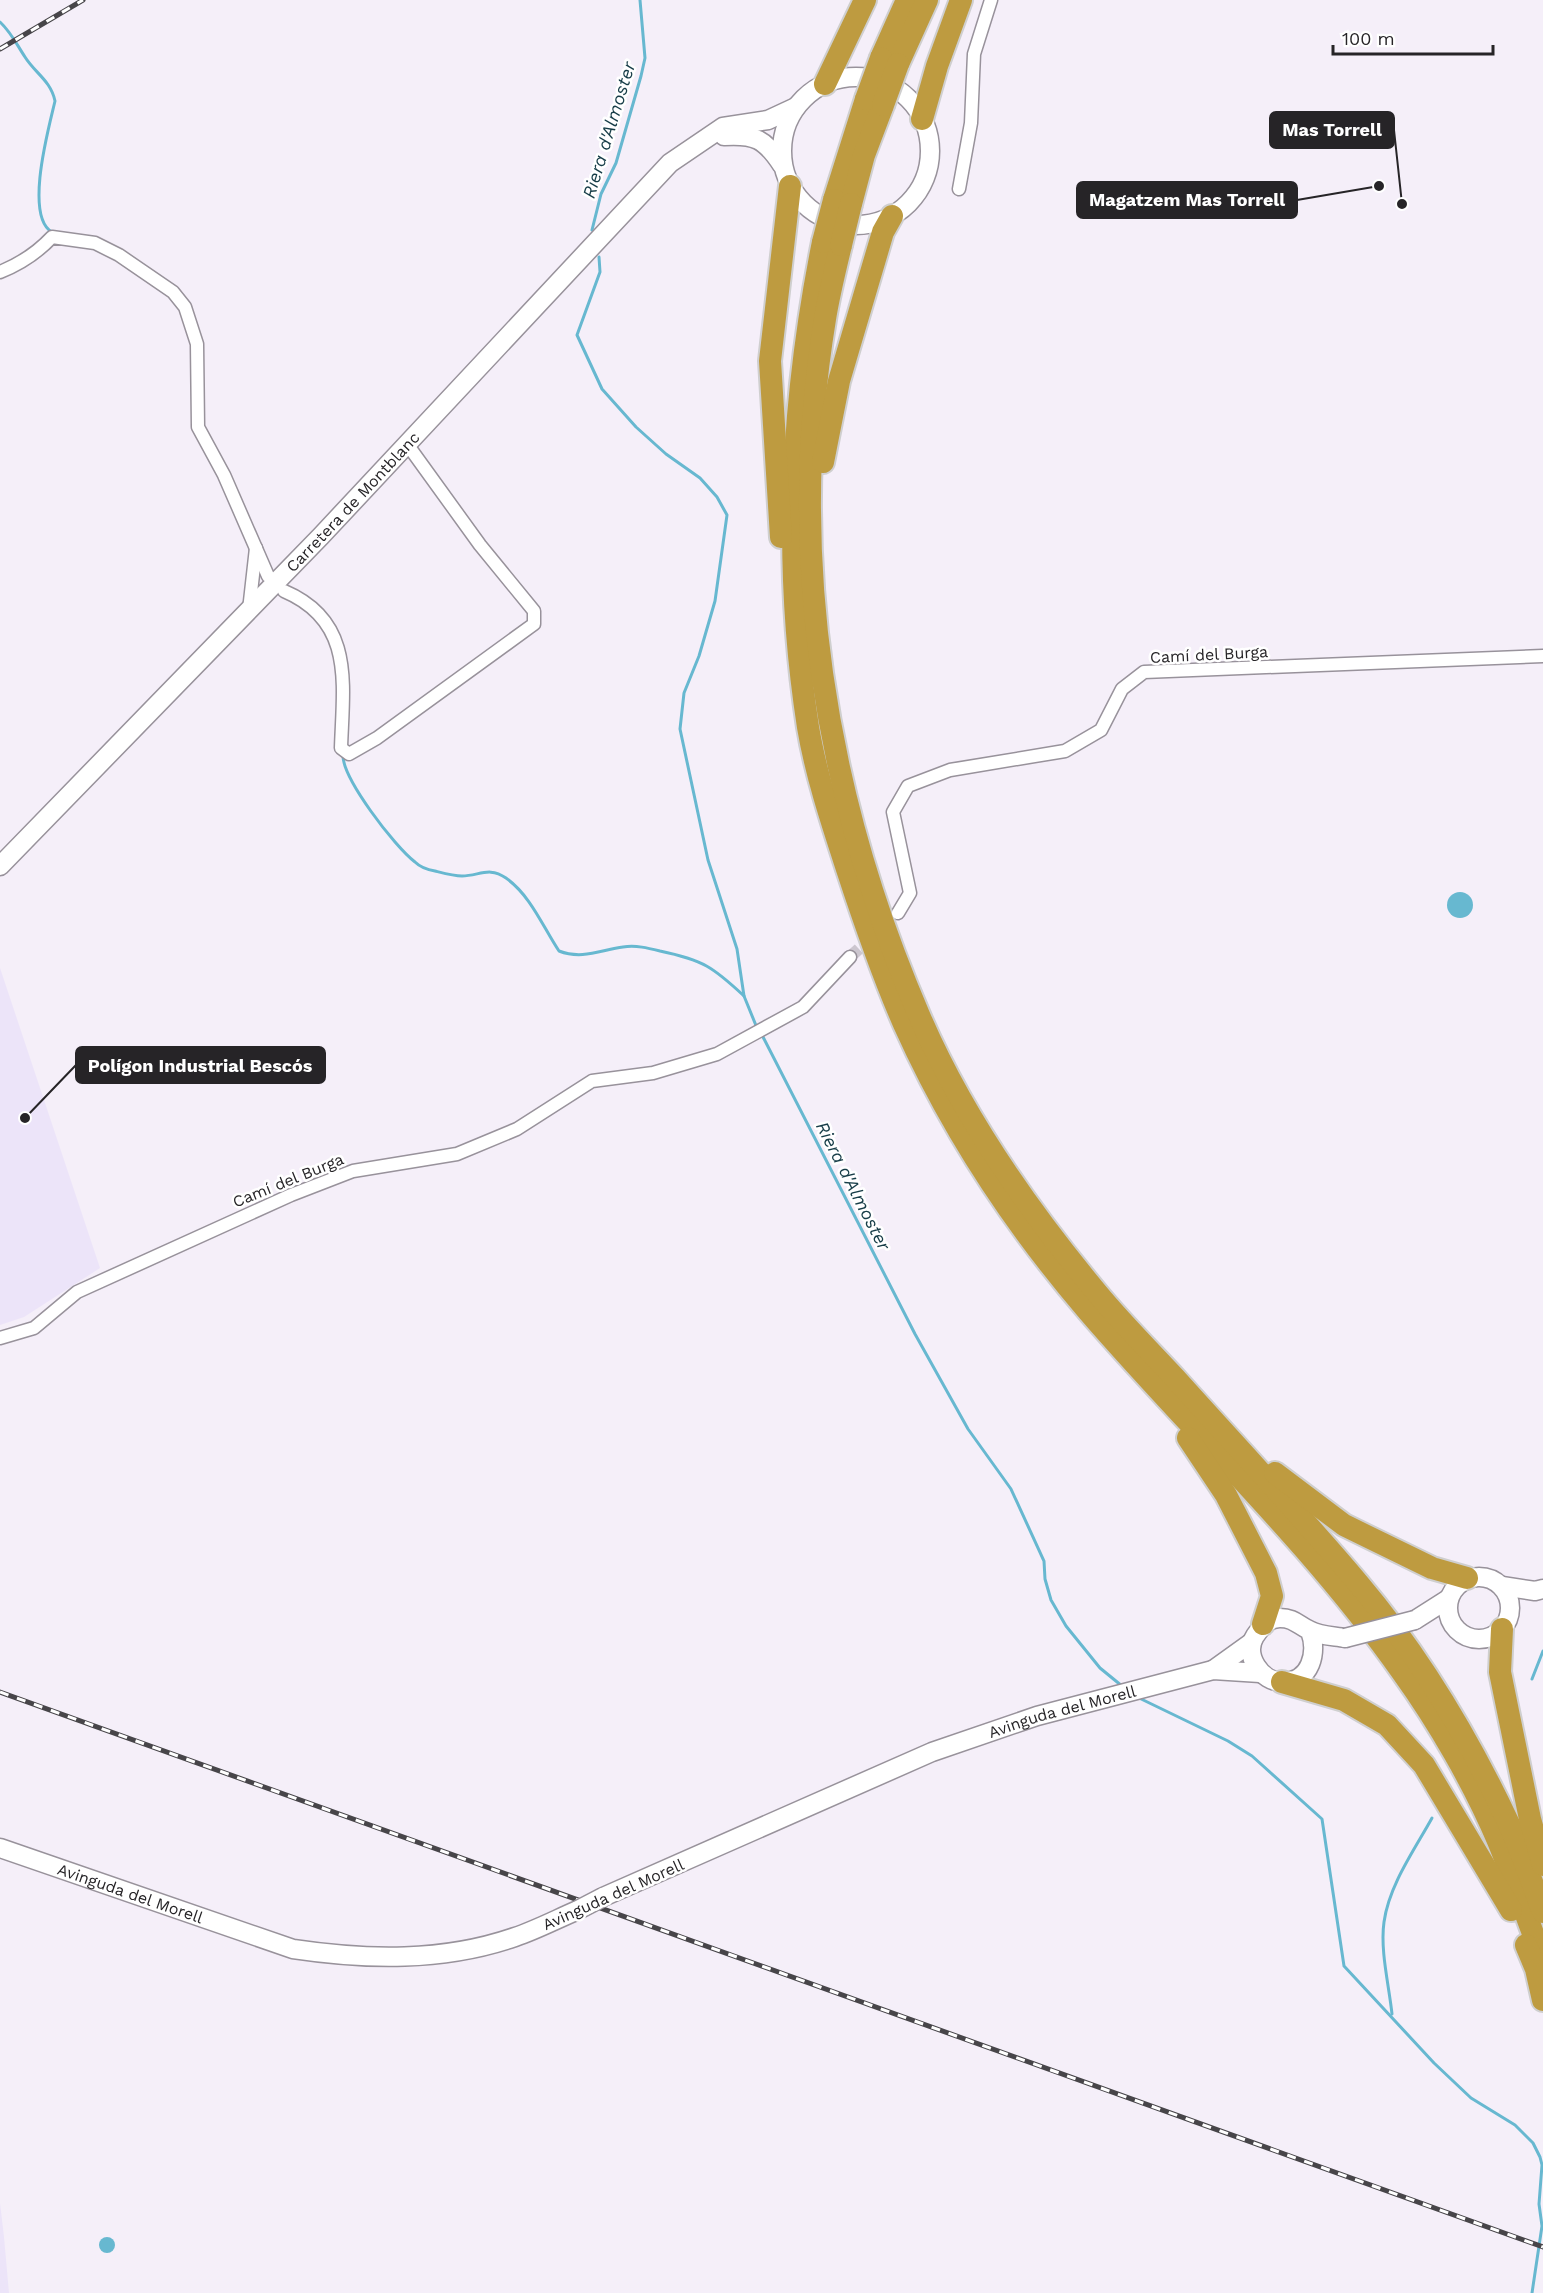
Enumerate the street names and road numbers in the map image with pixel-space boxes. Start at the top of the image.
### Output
street label: Carretera de Montblanc [282,428,424,576]
street label: Camí del Burga [1150,642,1268,667]
street label: Camí del Burga [230,1150,346,1211]
street label: Avinguda del Morell [986,1682,1138,1742]
street label: Avinguda del Morell [540,1855,687,1934]
street label: Avinguda del Morell [55,1860,206,1927]

